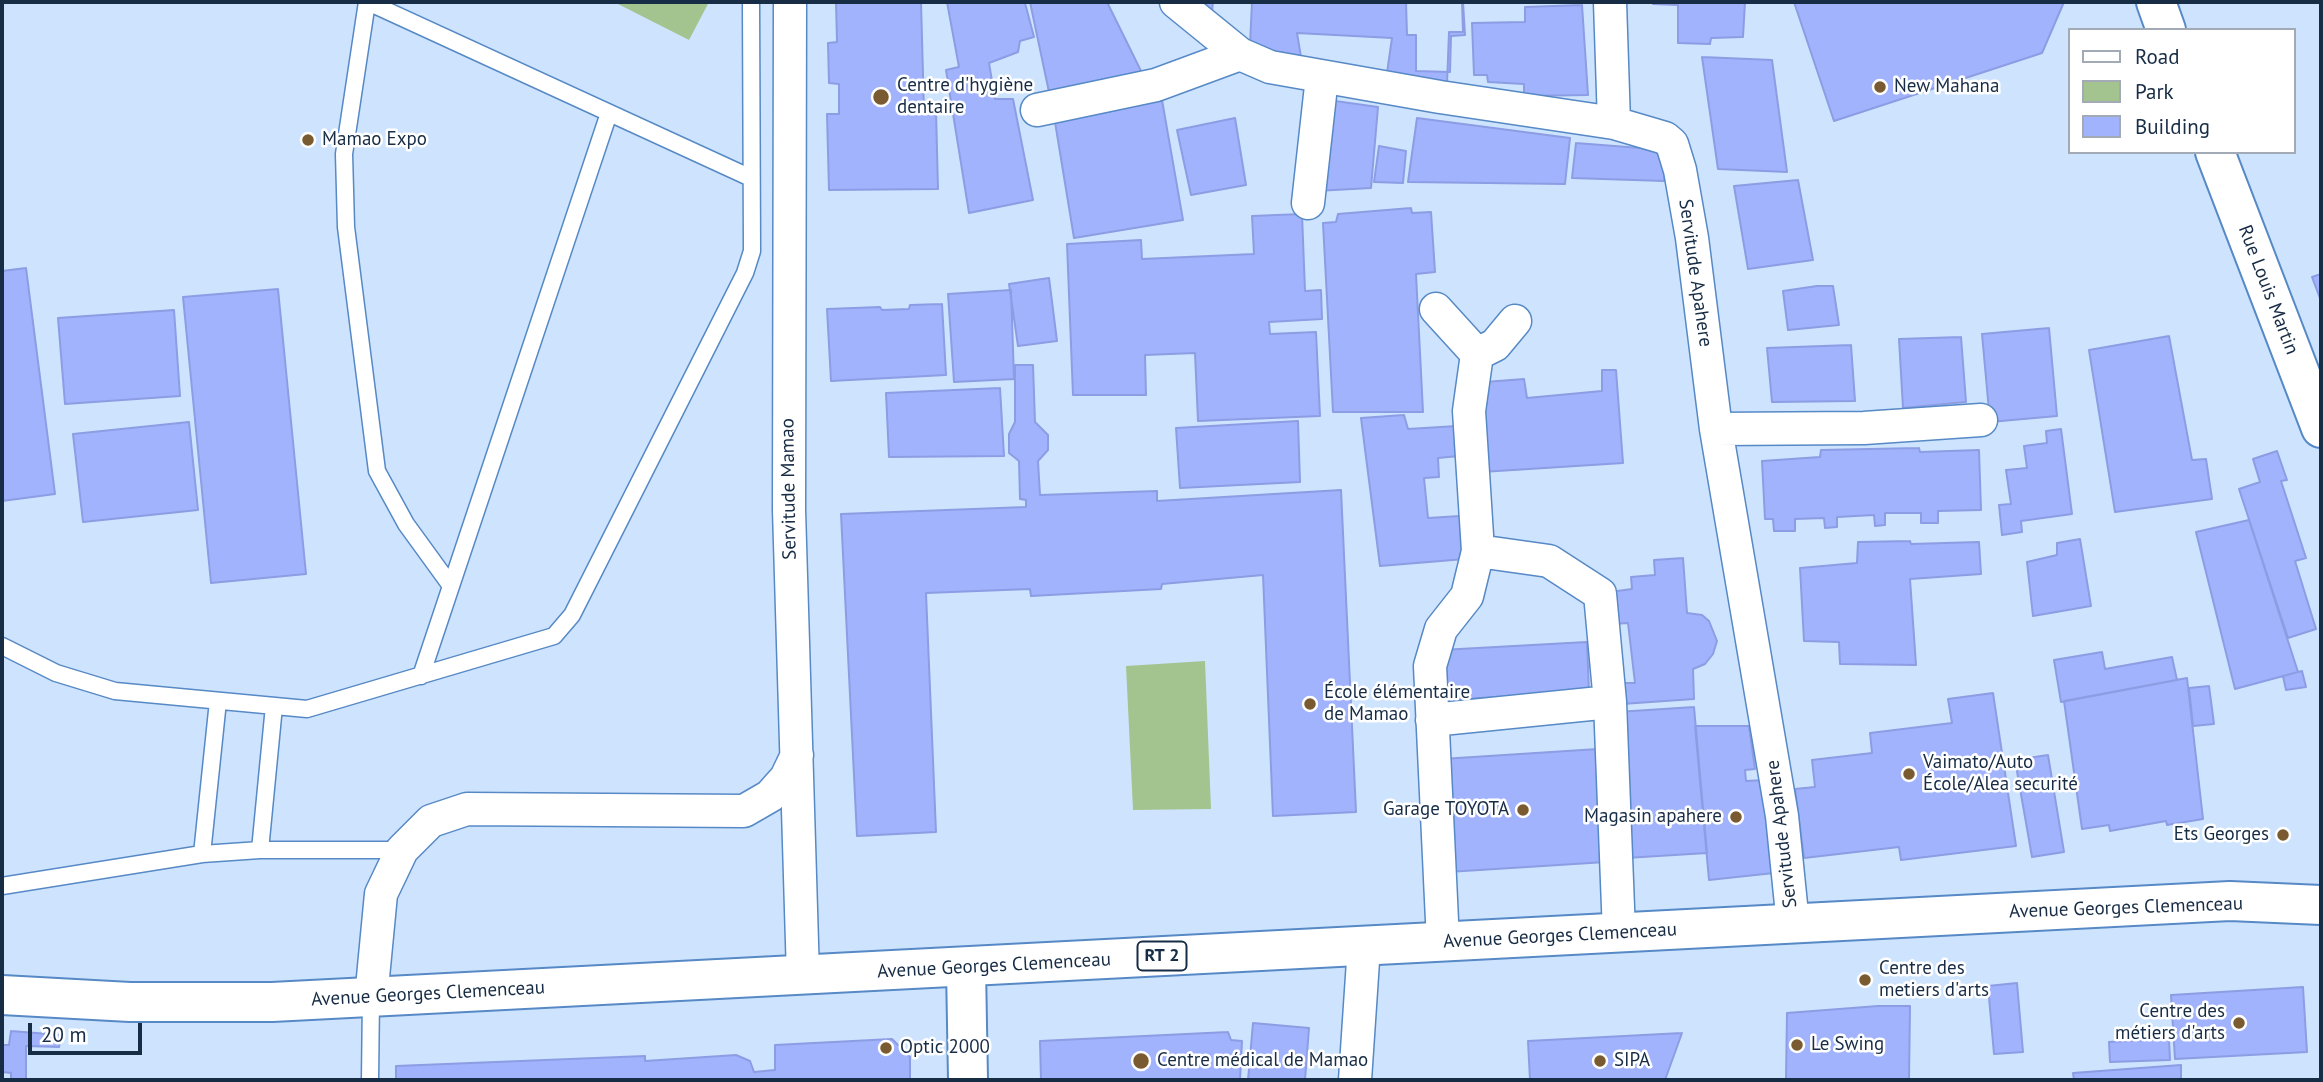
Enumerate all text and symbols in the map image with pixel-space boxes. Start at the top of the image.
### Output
legend [2068,28,2295,154]
text: Road [2135,43,2179,70]
place label: Centre d'hygiène dentaire [897,75,1033,119]
place label: New Mahana [1894,76,1999,98]
text: Park [2135,78,2174,105]
marker: New Mahana [1872,79,1888,95]
marker: Centre d'hygiène dentaire [871,87,891,107]
text: Building [2135,113,2210,140]
place label: Mamao Expo [322,129,427,151]
marker: Mamao Expo [300,132,316,148]
street label: Servitude Apahere [1673,198,1717,348]
street label: Rue Louis Martin [2233,222,2303,358]
street label: Servitude Mamao [776,418,802,560]
place label: École élémentaire de Mamao [1324,682,1470,726]
marker: École élémentaire de Mamao [1302,696,1318,712]
place label: Vaimato/Auto École/Alea securité [1923,752,2078,796]
street label: Servitude Apahere [1762,759,1802,909]
marker: Vaimato/Auto École/Alea securité [1901,766,1917,782]
place label: Garage TOYOTA [1383,799,1509,821]
marker: Garage TOYOTA [1515,802,1531,818]
place label: Magasin apahere [1584,806,1722,828]
marker: Magasin apahere [1728,809,1744,825]
place label: Ets Georges [2174,824,2269,846]
marker: Ets Georges [2275,827,2291,843]
street label: Avenue Georges Clemenceau [2009,893,2243,923]
street label: Avenue Georges Clemenceau [1443,918,1677,954]
road number: RT 2 [1138,942,1186,971]
street label: Avenue Georges Clemenceau [877,948,1111,984]
place label: Centre des metiers d'arts [1879,958,1989,1002]
marker: Centre des metiers d'arts [1857,972,1873,988]
street label: Avenue Georges Clemenceau [311,976,545,1012]
place label: Centre des métiers d'arts [2115,1001,2225,1045]
scale bar [32,1009,145,1052]
marker: Centre des métiers d'arts [2231,1015,2247,1031]
text: 20 m [41,1021,87,1048]
place label: Le Swing [1811,1034,1884,1056]
place label: Optic 2000 [900,1037,990,1059]
marker: Le Swing [1789,1037,1805,1053]
marker: Optic 2000 [878,1040,894,1056]
place label: Centre médical de Mamao [1157,1050,1368,1072]
place label: SIPA [1614,1050,1650,1072]
marker: Centre médical de Mamao [1131,1051,1151,1071]
marker: SIPA [1592,1053,1608,1069]

